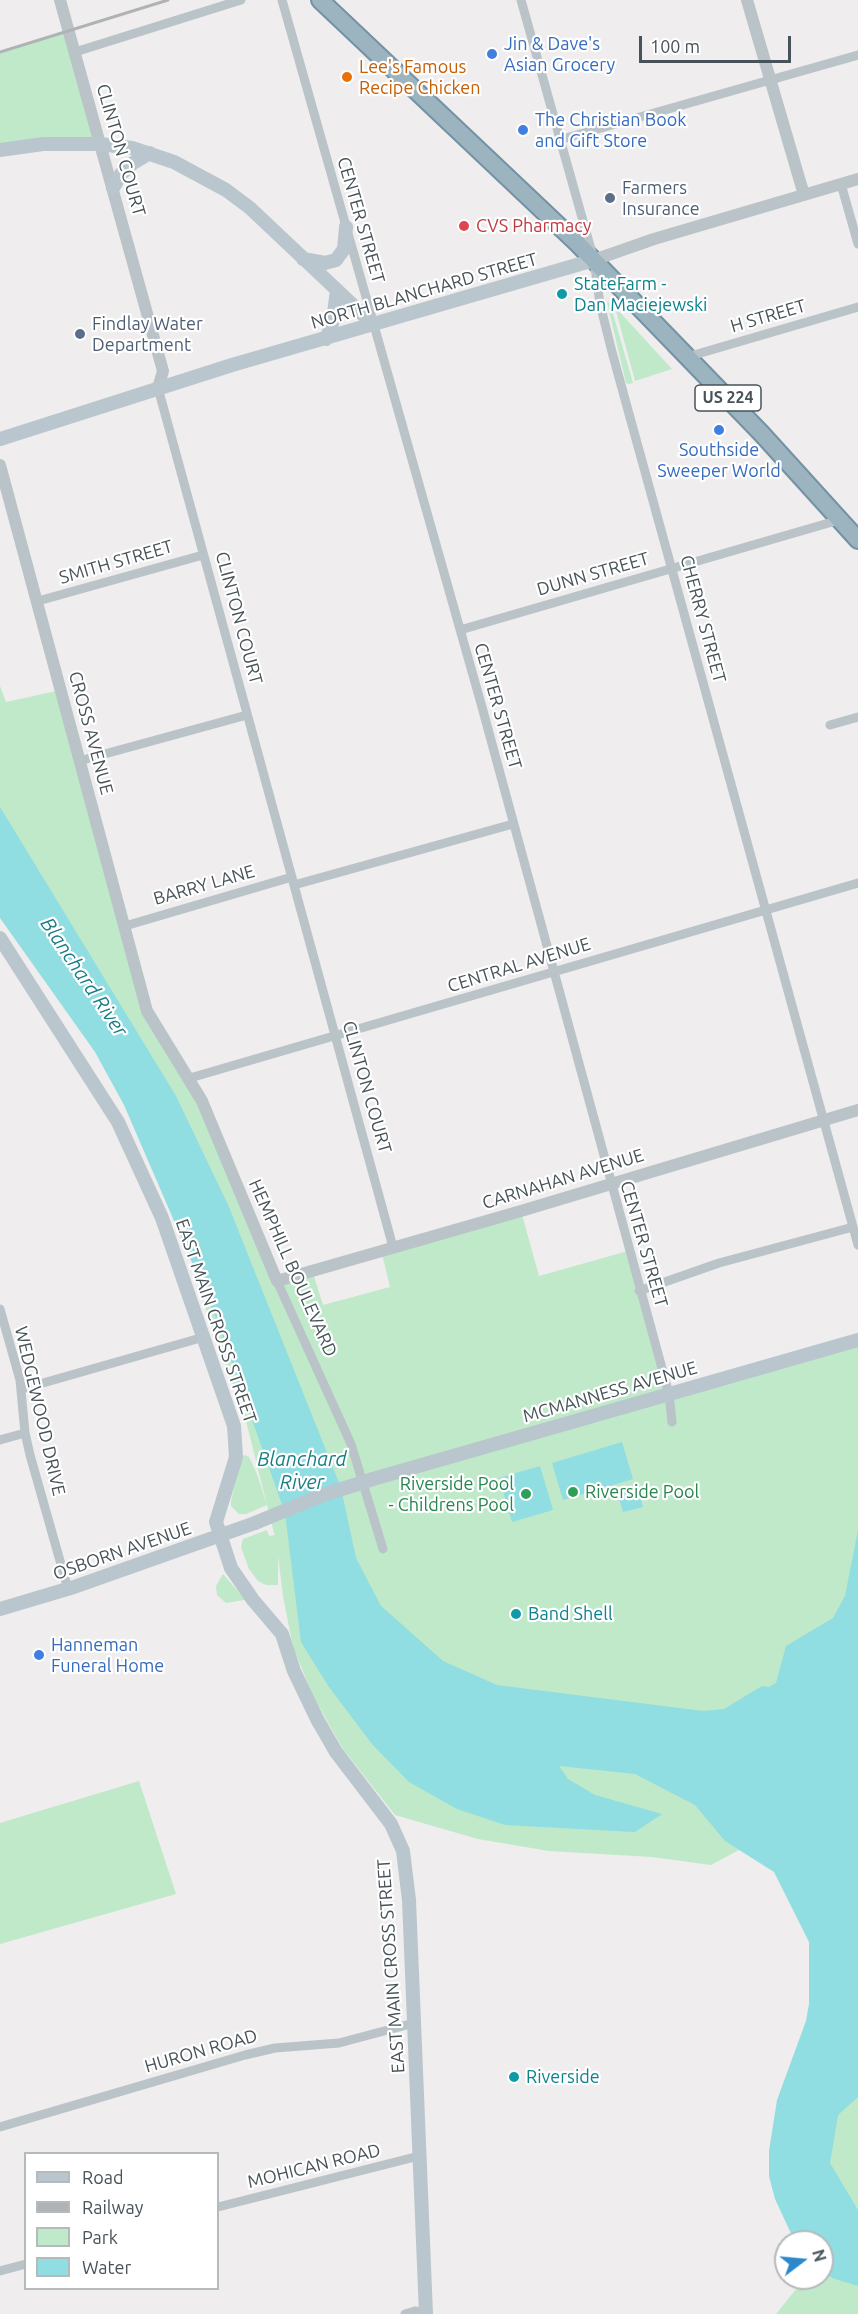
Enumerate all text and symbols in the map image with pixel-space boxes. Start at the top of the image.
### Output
scale bar [642,24,794,62]
place label: Jin & Dave's Asian Grocery [504,33,615,76]
text: 100 m [650,36,700,56]
marker: Jin & Dave's Asian Grocery [485,47,499,61]
place label: Lee's Famous Recipe Chicken [359,56,480,98]
marker: Lee's Famous Recipe Chicken [340,70,354,84]
street label: CLINTON COURT [92,81,150,219]
place label: The Christian Book and Gift Store [535,109,686,152]
marker: The Christian Book and Gift Store [516,123,530,137]
street label: CENTER STREET [333,154,389,286]
place label: Farmers Insurance [622,177,700,219]
marker: Farmers Insurance [603,191,617,205]
place label: CVS Pharmacy [476,215,591,237]
marker: CVS Pharmacy [457,219,471,233]
street label: NORTH BLANCHARD STREET [308,248,540,334]
place label: StateFarm - Dan Maciejewski [574,273,707,316]
marker: StateFarm - Dan Maciejewski [555,287,569,301]
street label: H STREET [728,295,808,337]
place label: Findlay Water Department [92,313,203,356]
marker: Findlay Water Department [73,327,87,341]
road number: US 224 [695,385,761,411]
marker: Southside Sweeper World [712,423,726,437]
place label: Southside Sweeper World [657,439,781,482]
street label: SMITH STREET [57,535,175,589]
street label: DUNN STREET [534,548,652,600]
street label: CLINTON COURT [211,549,267,687]
street label: CHERRY STREET [676,553,730,685]
street label: CENTER STREET [470,640,526,772]
street label: CROSS AVENUE [64,669,118,797]
street label: BARRY LANE [151,860,257,910]
water label: Blanchard River [35,913,133,1041]
street label: CENTRAL AVENUE [445,933,593,997]
street label: CLINTON COURT [338,1018,396,1156]
street label: CARNAHAN AVENUE [480,1144,646,1214]
street label: HEMPHILL BOULEVARD [244,1176,342,1360]
street label: CENTER STREET [616,1178,672,1310]
street label: EAST MAIN CROSS STREET [171,1216,261,1426]
street label: WEDGEWOOD DRIVE [10,1324,70,1498]
street label: MCMANNESS AVENUE [520,1357,700,1427]
water label: Blanchard River [257,1447,347,1494]
place label: Riverside Pool - Childrens Pool [388,1473,514,1516]
place label: Riverside Pool [585,1481,699,1503]
marker: Riverside Pool [566,1485,580,1499]
marker: Riverside Pool - Childrens Pool [519,1487,533,1501]
street label: OSBORN AVENUE [50,1517,194,1585]
place label: Band Shell [528,1603,613,1625]
marker: Band Shell [509,1607,523,1621]
place label: Hanneman Funeral Home [51,1634,164,1676]
marker: Hanneman Funeral Home [32,1648,46,1662]
street label: EAST MAIN CROSS STREET [373,1858,409,2074]
street label: HURON ROAD [142,2025,260,2077]
place label: Riverside [526,2066,600,2088]
marker: Riverside [507,2070,521,2084]
street label: MOHICAN ROAD [245,2139,383,2193]
legend [24,2152,219,2290]
text: Road [82,2167,124,2187]
text: Railway [82,2197,143,2217]
text: Park [82,2227,118,2247]
north arrow [774,2230,834,2290]
text: N [809,2247,830,2264]
text: Water [82,2257,131,2277]

